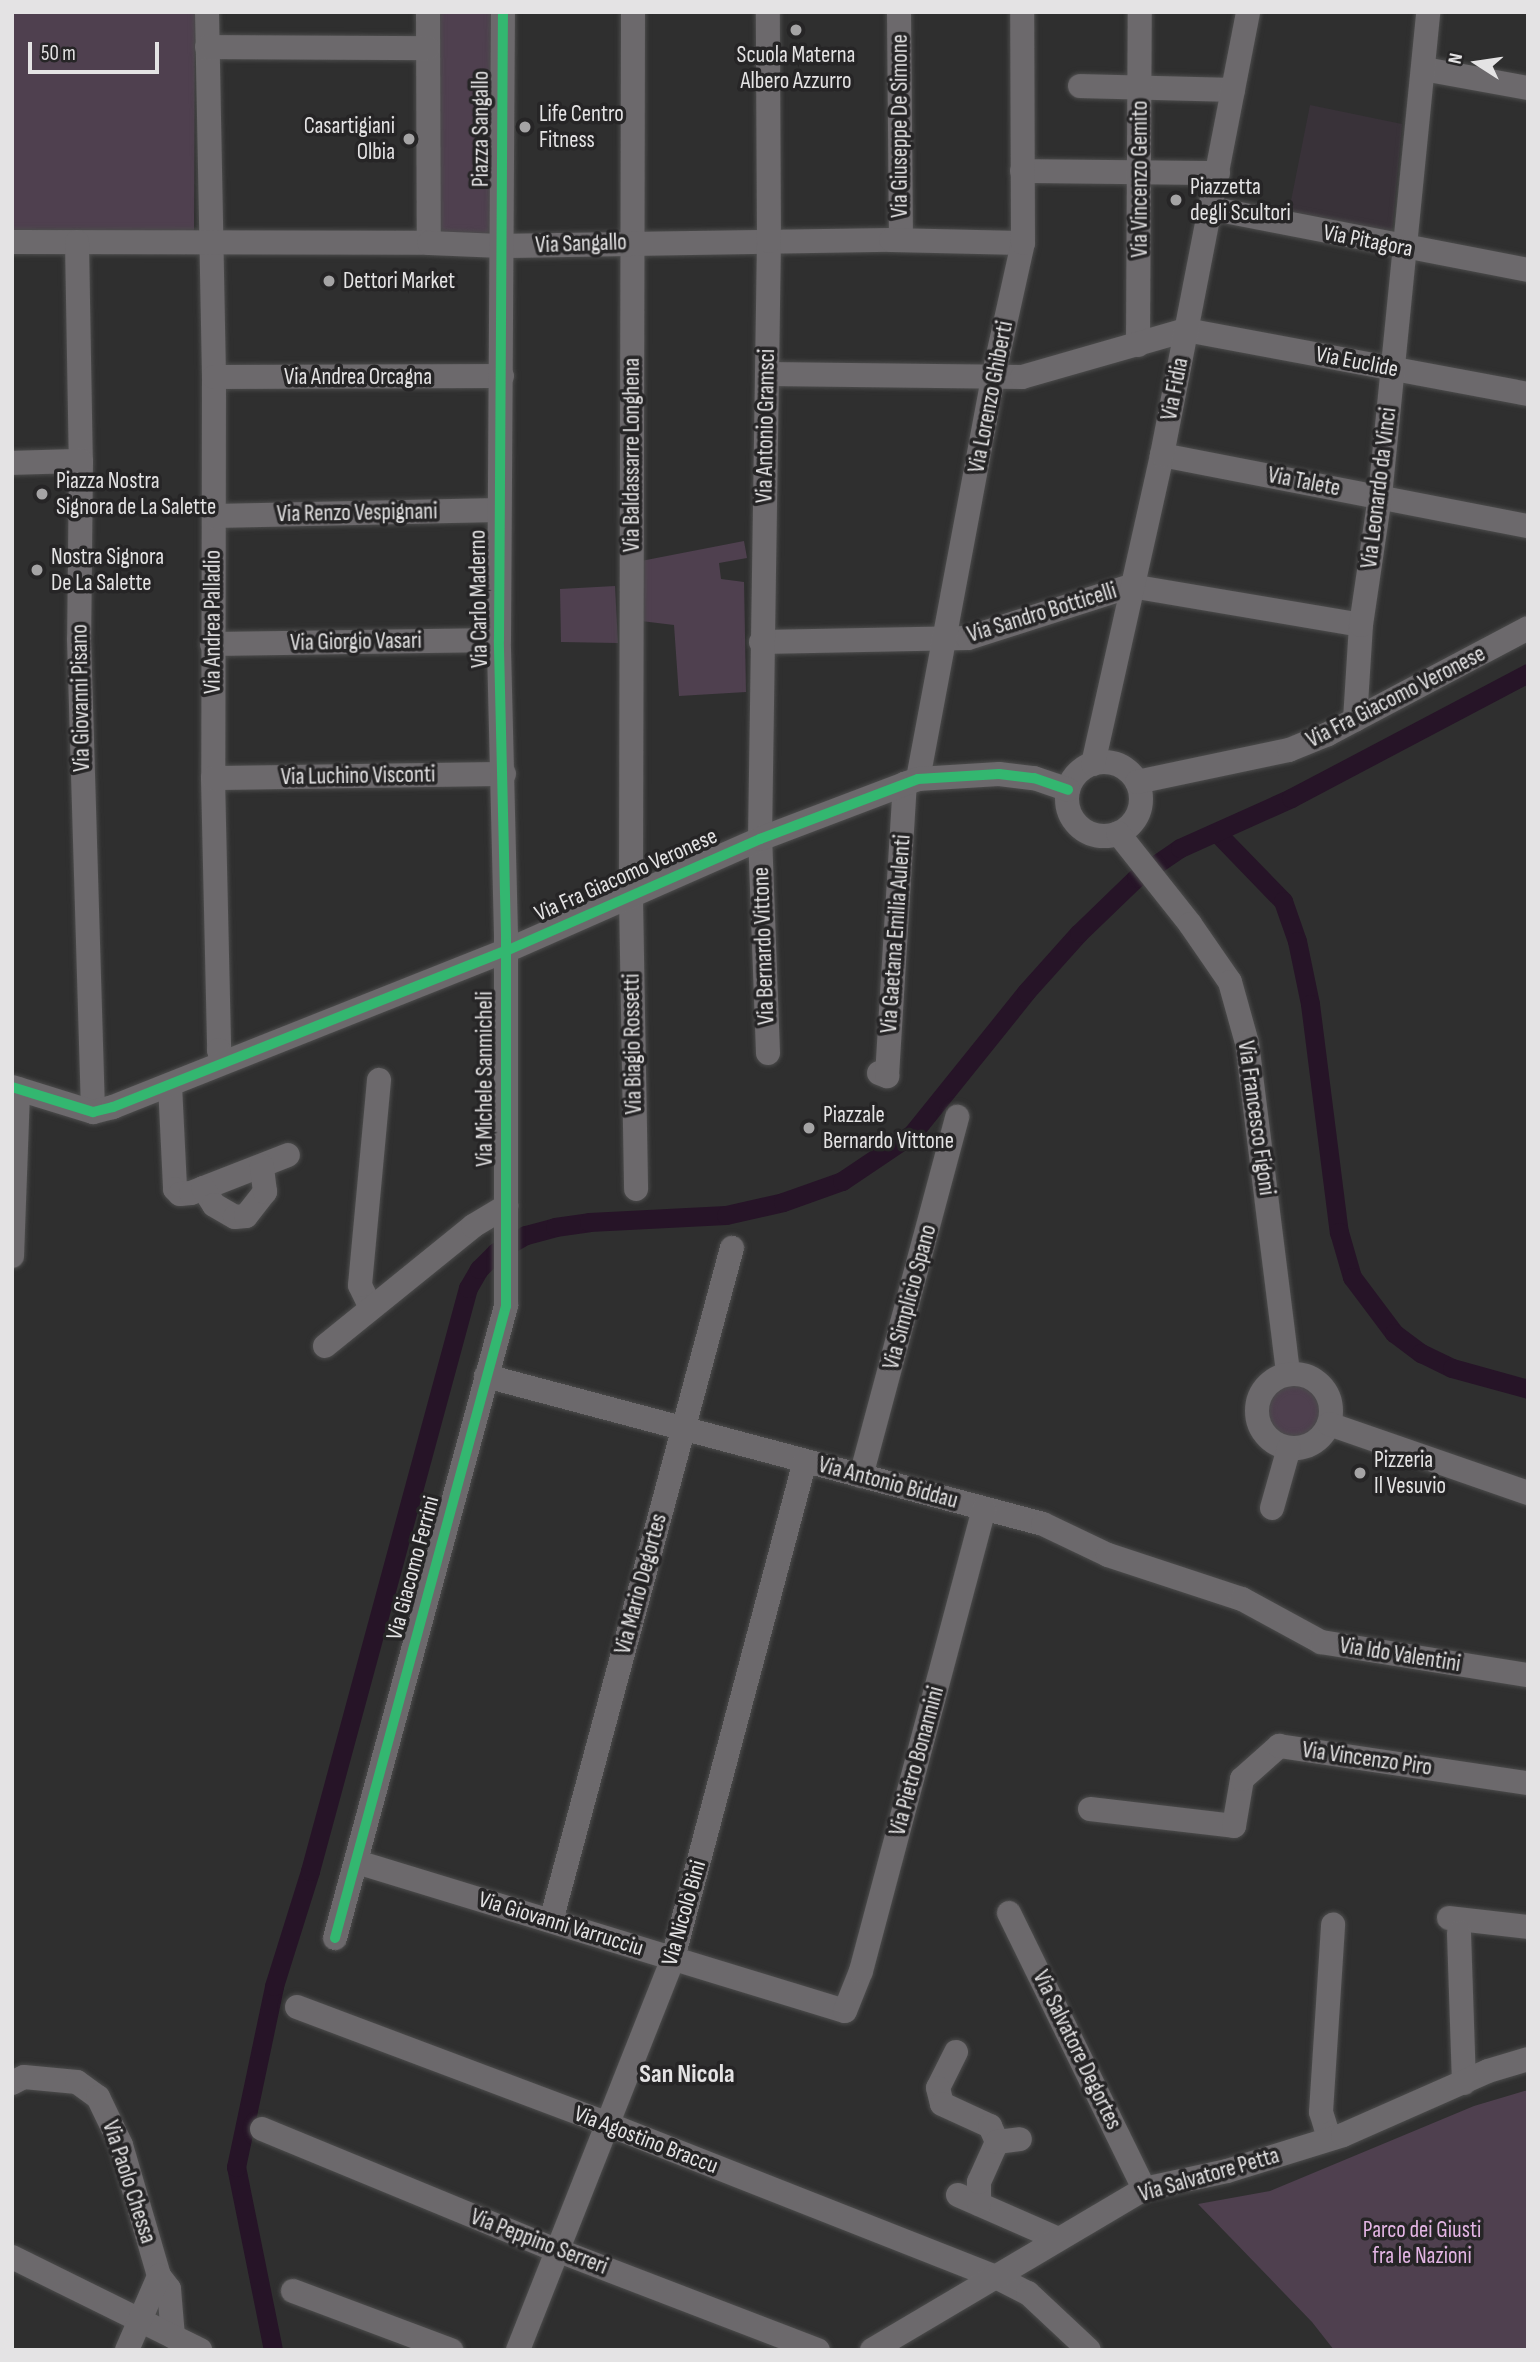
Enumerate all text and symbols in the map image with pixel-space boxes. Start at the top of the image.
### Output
marker: Scuola Materna Albero Azzurro [788,22,804,38]
scale bar [32,28,163,72]
north arrow [1442,28,1512,98]
street label: Via Giuseppe De Simone [886,34,914,218]
text: 50 m [41,41,76,66]
place label: Scuola Materna Albero Azzurro [737,41,855,95]
text: N [1444,51,1468,66]
street label: Piazza Sangallo [467,71,495,187]
place label: Life Centro Fitness [539,100,624,154]
street label: Via Vincenzo Gemito [1126,100,1154,258]
place label: Casartigiani Olbia [304,112,395,166]
marker: Life Centro Fitness [517,119,533,135]
marker: Casartigiani Olbia [401,131,417,147]
place label: Piazzetta degli Scultori [1190,173,1291,227]
marker: Piazzetta degli Scultori [1168,192,1184,208]
street label: Via Pitagora [1321,219,1415,263]
street label: Via Sangallo [535,229,627,259]
place label: Dettori Market [343,267,455,295]
marker: Dettori Market [321,273,337,289]
street label: Via Lorenzo Ghiberti [963,319,1019,475]
street label: Via Euclide [1313,341,1401,383]
street label: Via Antonio Gramsci [751,349,781,503]
street label: Via Fidia [1155,355,1195,423]
street label: Via Baldassarre Longhena [618,358,646,552]
street label: Via Andrea Orcagna [284,363,432,391]
street label: Via Leonardo da Vinci [1355,406,1403,570]
street label: Via Talete [1265,461,1343,503]
place label: Piazza Nostra Signora de La Salette [56,467,216,521]
marker: Piazza Nostra Signora de La Salette [34,486,50,502]
street label: Via Renzo Vespignani [276,498,438,528]
street label: Via Carlo Maderno [464,530,494,668]
place label: Nostra Signora De La Salette [51,543,164,597]
street label: Via Andrea Palladio [199,550,227,694]
marker: Nostra Signora De La Salette [29,562,45,578]
street label: Via Sandro Botticelli [964,577,1120,649]
street label: Via Giovanni Pisano [66,624,96,772]
street label: Via Giorgio Vasari [290,627,422,657]
street label: Via Fra Giacomo Veronese [1302,640,1490,754]
street label: Via Luchino Visconti [281,761,435,791]
street label: Via Fra Giacomo Veronese [530,822,722,928]
street label: Via Gaetana Emilia Aulenti [875,834,917,1034]
street label: Via Bernardo Vittone [747,867,781,1025]
street label: Via Biagio Rossetti [618,973,648,1115]
street label: Via Michele Sanmicheli [471,991,499,1167]
street label: Via Francesco Figoni [1231,1039,1281,1197]
place label: Piazzale Bernardo Vittone [823,1101,954,1155]
marker: Piazzale Bernardo Vittone [801,1120,817,1136]
street label: Via Simplicio Spano [877,1222,943,1372]
place label: Pizzeria Il Vesuvio [1374,1446,1446,1500]
street label: Via Antonio Biddau [815,1451,961,1515]
marker: Pizzeria Il Vesuvio [1352,1465,1368,1481]
street label: Via Giacomo Ferrini [381,1493,445,1643]
street label: Via Mario Degortes [609,1511,673,1657]
street label: Via Ido Valentini [1338,1632,1462,1678]
street label: Via Pietro Bonannini [884,1683,950,1839]
street label: Via Vincenzo Piro [1300,1736,1434,1782]
street label: Via Nicolò Bini [656,1857,712,1969]
street label: Via Giovanni Varrucciu [475,1886,647,1962]
street label: Via Salvatore Degortes [1027,1966,1127,2134]
district label: San Nicola [639,2059,735,2091]
street label: Via Agostino Braccu [570,2100,722,2180]
street label: Via Paolo Chessa [96,2117,162,2247]
street label: Via Salvatore Petta [1136,2142,1282,2208]
street label: Via Peppino Serreri [467,2203,611,2281]
park label: Parco dei Giusti fra le Nazioni [1363,2216,1481,2270]

